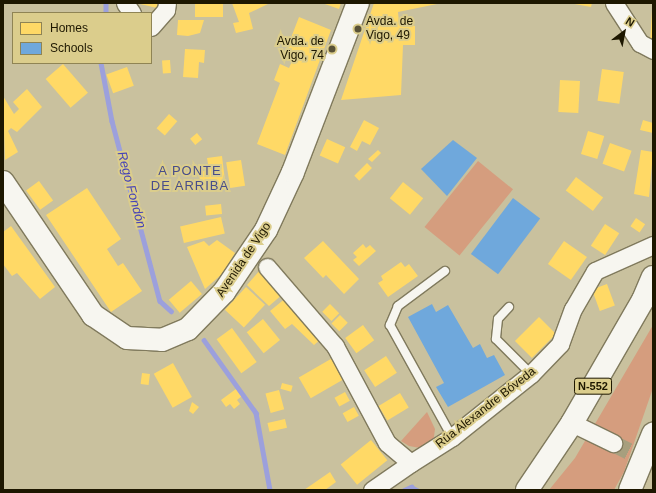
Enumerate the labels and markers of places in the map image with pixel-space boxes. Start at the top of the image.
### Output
place label: Avda. de Vigo, 49 [366,15,413,43]
marker: Avda. de Vigo, 49 [353,24,363,34]
place label: Avda. de Vigo, 74 [277,35,324,63]
marker: Avda. de Vigo, 74 [327,44,337,54]

